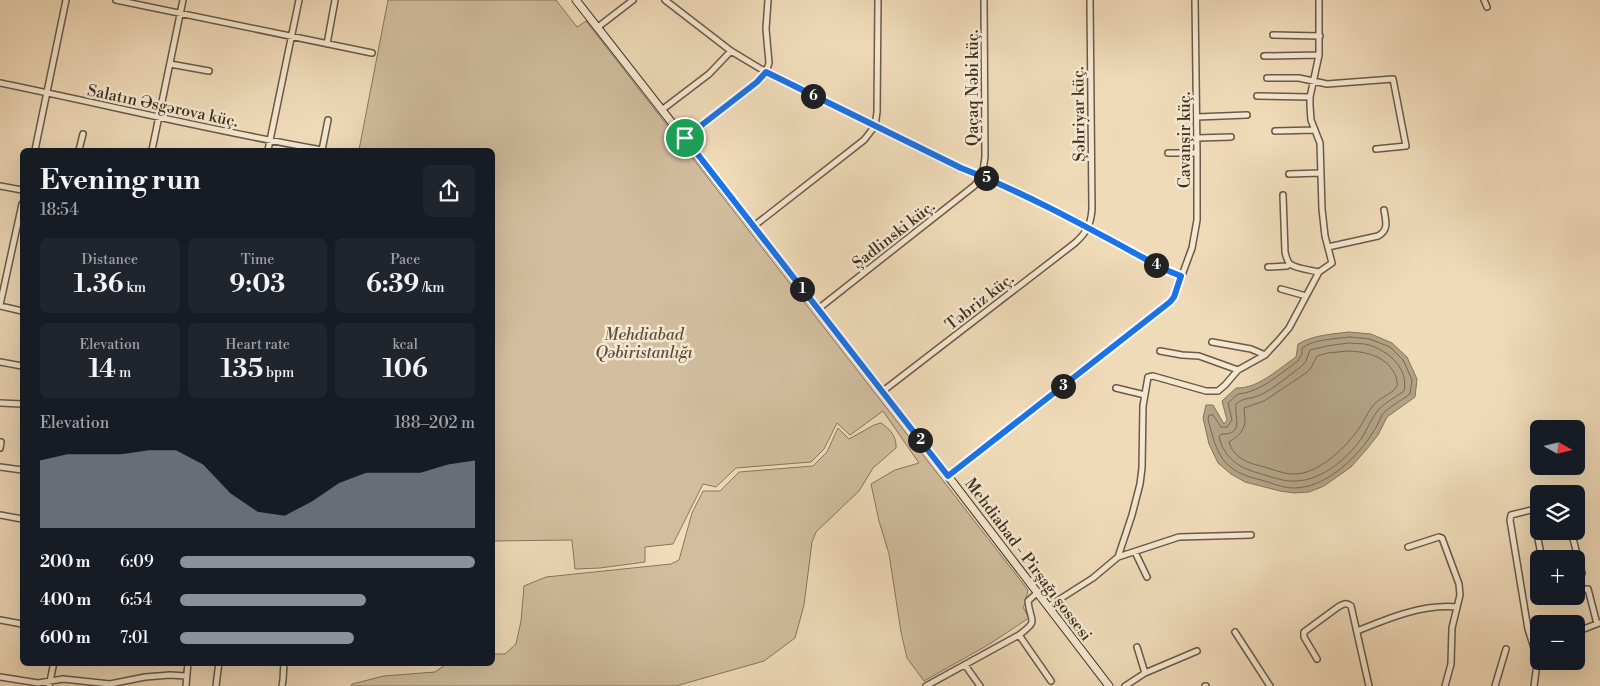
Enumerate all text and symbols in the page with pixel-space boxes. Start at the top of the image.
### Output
street label: Qaçaq Nəbi küç. [963,30,983,146]
street label: Şəhriyar küç. [1068,66,1090,162]
street label: Salatın Əsgərova küç. [86,80,240,132]
pin: 6 [800,84,826,108]
text: 6 [809,87,818,105]
street label: Cavanşir küç. [1175,92,1195,188]
pin [664,117,706,159]
icon: arrive [671,124,699,152]
text: Evening run [40,163,201,198]
button: share [423,165,475,217]
pin: 5 [974,166,998,190]
text: 5 [982,169,991,187]
street label: Şadlinski küç. [848,196,939,273]
text: 18:54 [40,200,79,220]
text: Distance [82,251,138,269]
text: Time [241,251,274,269]
text: Pace [390,251,420,269]
pin: 4 [1144,252,1168,278]
text: 4 [1152,256,1161,274]
text: 1.36 [74,269,124,300]
text: 9:03 [230,269,285,300]
text: 6:39 [366,269,419,300]
street label: Təbriz küç. [941,269,1018,335]
pin: 1 [790,276,814,302]
text: km [124,279,146,297]
text: /km [419,279,444,297]
text: 1 [799,280,806,298]
park label: Mehdiabad Qəbiristanlığı [595,325,693,363]
text: Elevation [80,336,140,354]
text: Heart rate [225,336,290,354]
text: kcal [392,336,418,354]
text: 14 [88,354,116,385]
text: 135 [221,354,263,385]
text: 106 [383,354,428,385]
text: m [116,364,131,382]
text: bpm [263,364,294,382]
pin: 3 [1050,374,1076,398]
text: 3 [1059,377,1068,395]
text: Elevation [40,413,109,433]
text: 188–202 m [394,413,475,433]
north arrow [1530,420,1585,475]
map controls [1530,420,1585,670]
pin: 2 [908,428,932,452]
text: 2 [916,431,925,449]
street label: Mehdiabad - Pirşağı şossesi [960,474,1096,645]
button: layers [1530,485,1585,540]
button: + [1530,550,1585,605]
text: 200 m [40,552,90,572]
text: 6:09 [120,552,154,572]
text: 400 m [40,590,91,610]
text: 6:54 [120,590,152,610]
button: − [1530,615,1585,670]
text: 600 m [40,628,90,648]
text: 7:01 [120,628,149,648]

